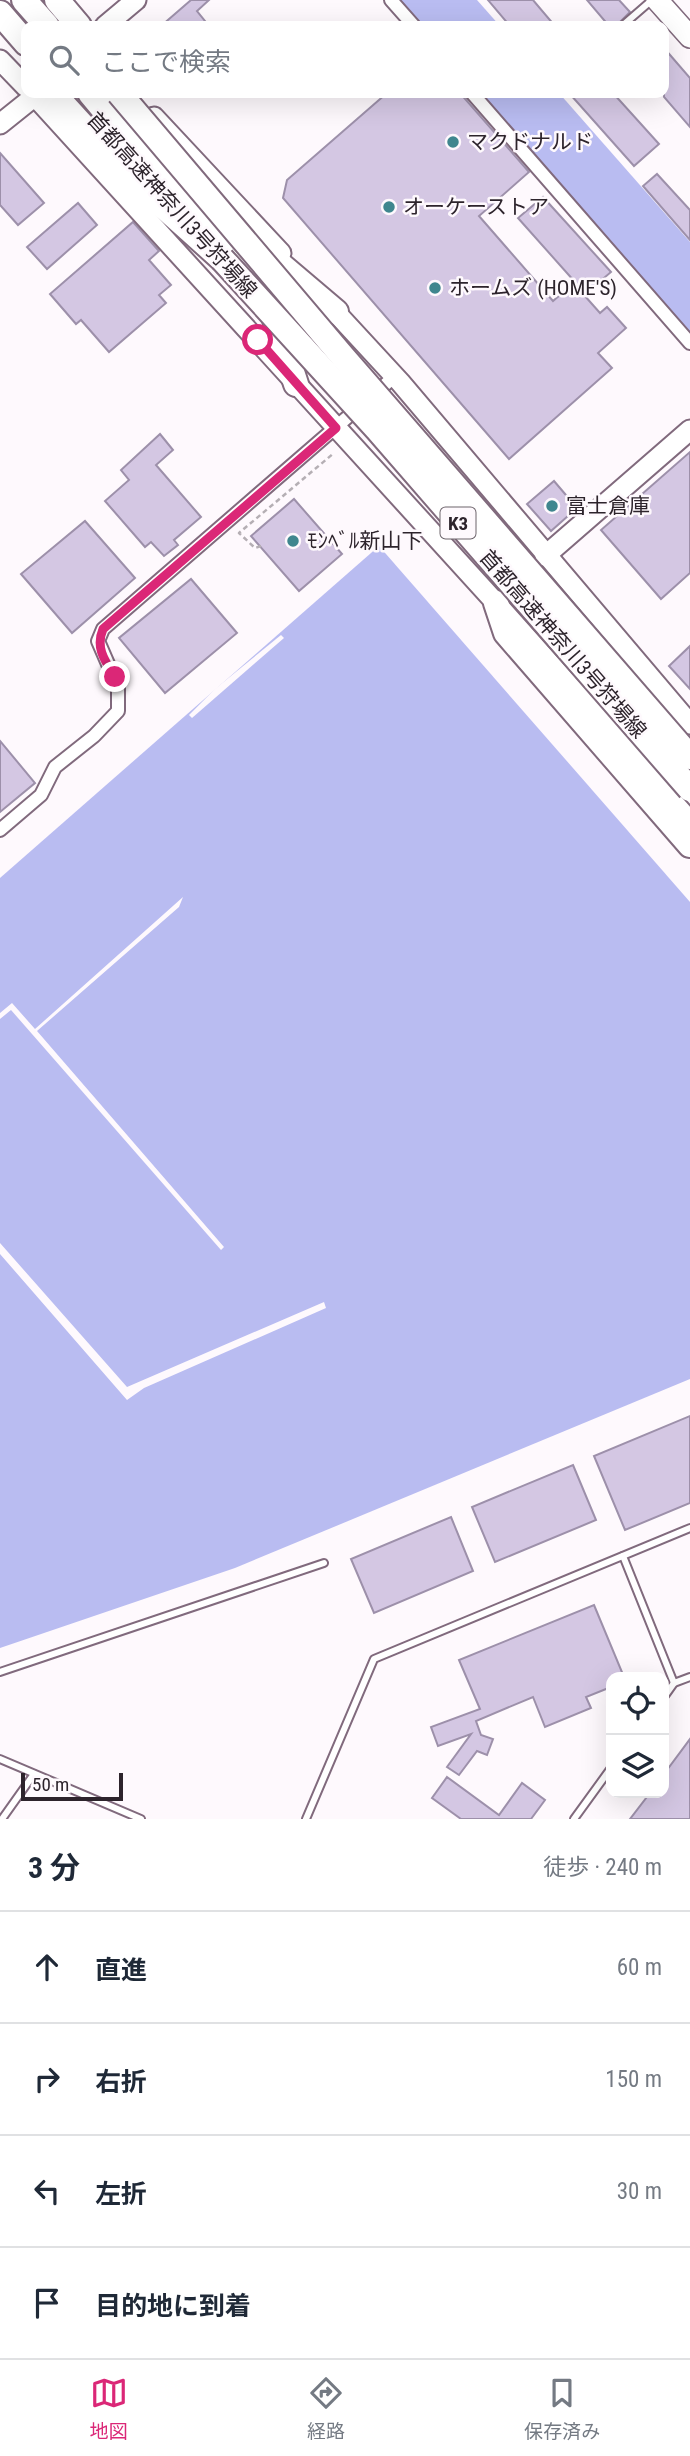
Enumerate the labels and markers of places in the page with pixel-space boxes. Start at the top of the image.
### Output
place label: マクドナルド [467,130,593,154]
marker: マクドナルド [445,134,461,150]
place label: オーケーストア [403,195,549,219]
marker: オーケーストア [381,199,397,215]
place label: ホームズ (HOME'S) [449,276,617,300]
marker: ホームズ (HOME'S) [427,280,443,296]
place label: 富士倉庫 [566,494,650,518]
marker: 富士倉庫 [544,498,560,514]
place label: ﾓﾝﾍﾞﾙ新山下 [307,529,423,553]
marker: ﾓﾝﾍﾞﾙ新山下 [285,533,301,549]

